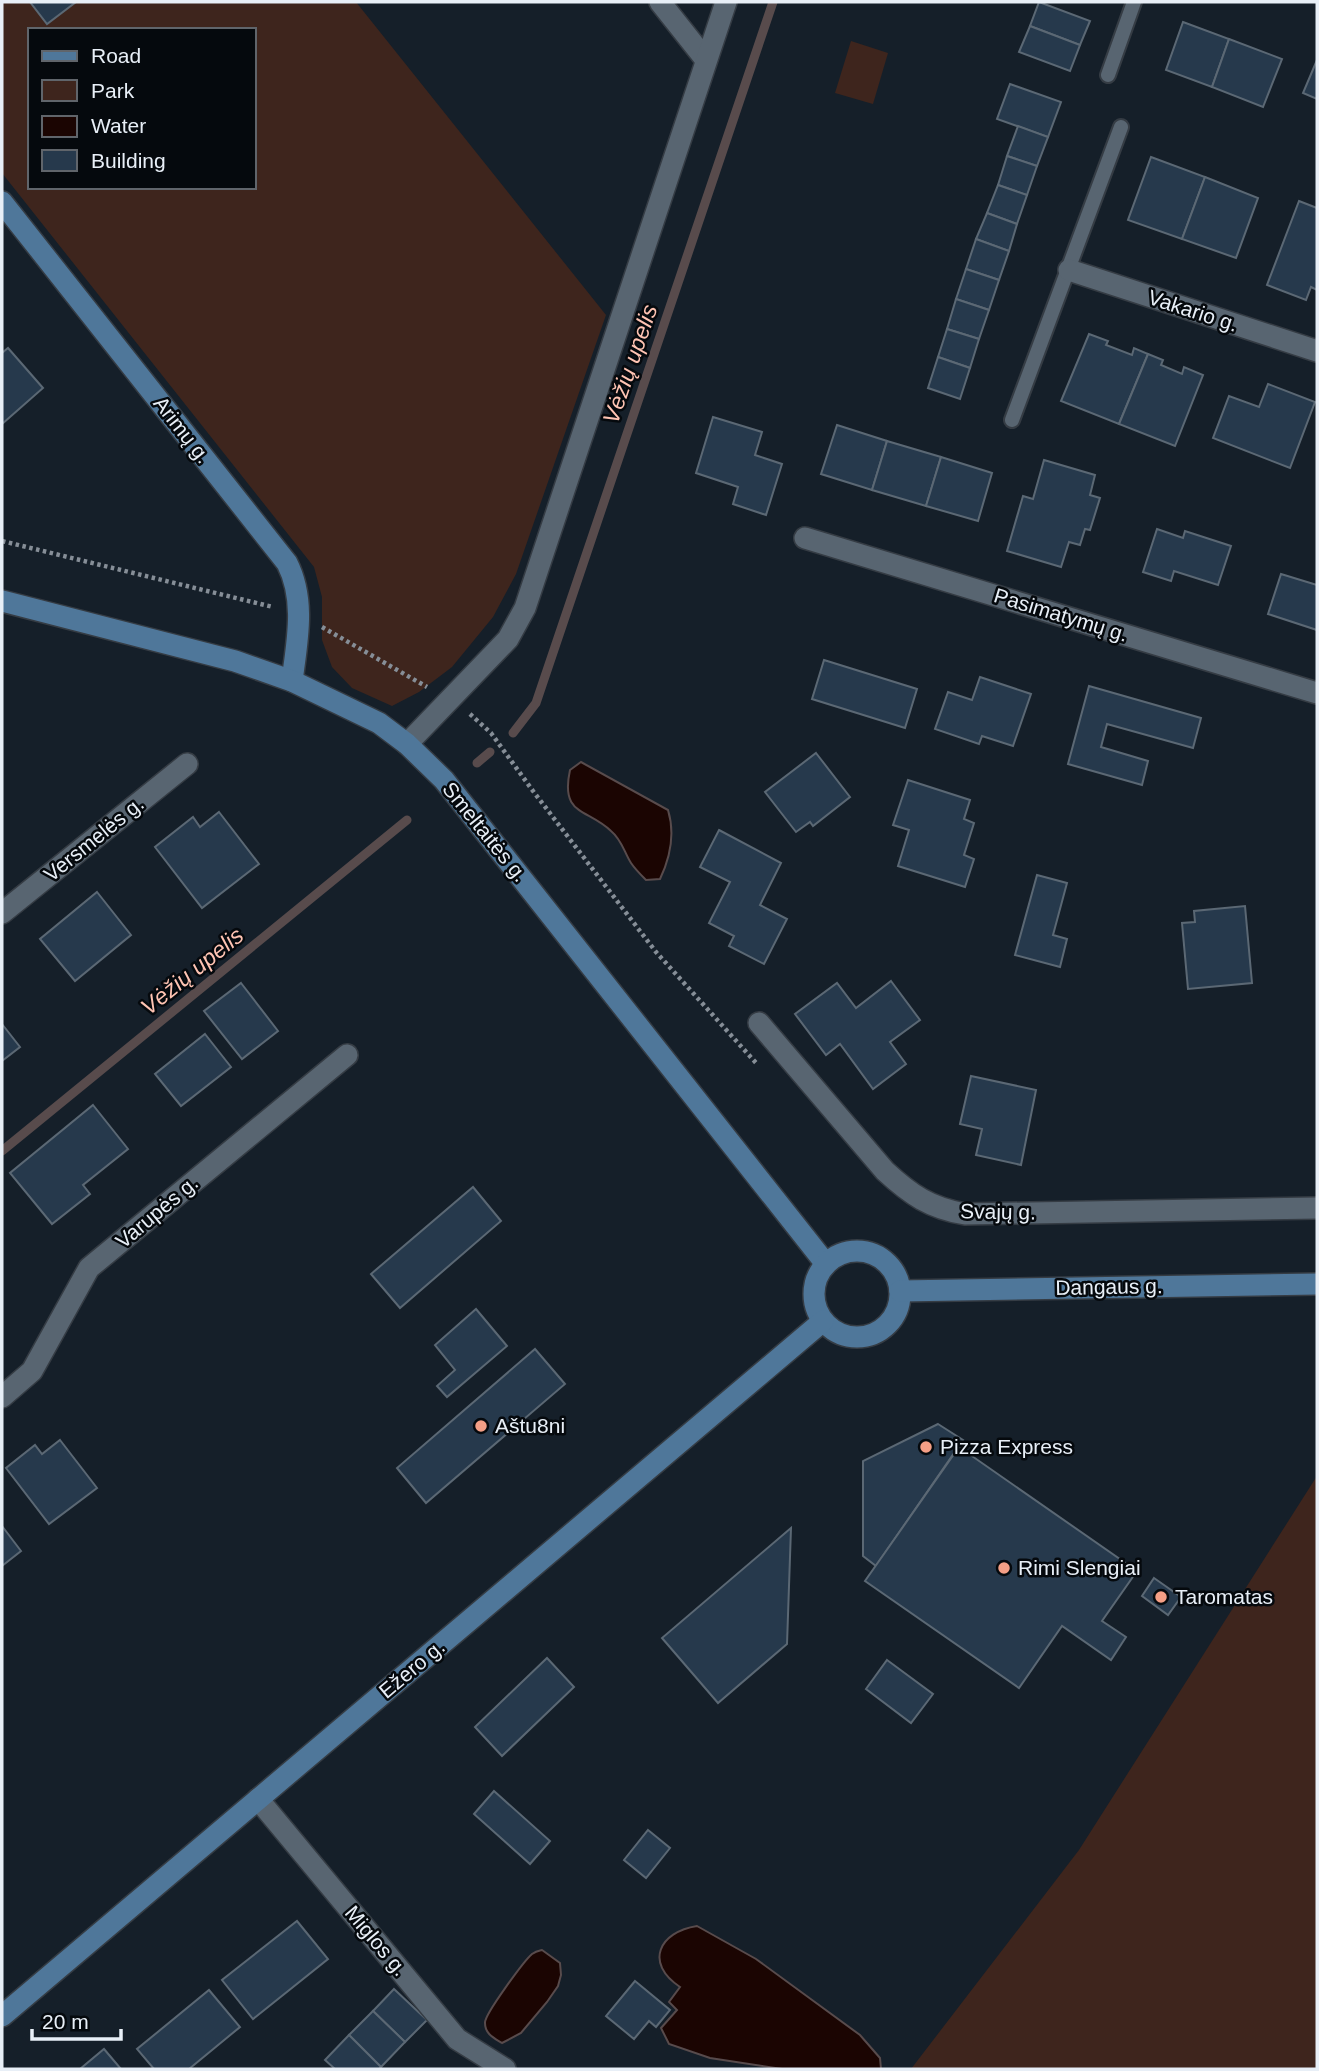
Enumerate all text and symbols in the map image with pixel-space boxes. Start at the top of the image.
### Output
legend [28,28,256,189]
text: Road [91,44,141,67]
text: Park [91,79,135,102]
text: Water [91,114,146,137]
text: Building [91,149,166,172]
street label: Vakario g. [1145,285,1241,336]
water label: Vėžių upelis [598,301,663,427]
street label: Arimų g. [149,392,216,468]
street label: Pasimatymų g. [991,583,1131,646]
street label: Smeltaitės g. [438,777,533,886]
street label: Versmelės g. [39,791,148,886]
water label: Vėžių upelis [136,922,249,1020]
street label: Varupės g. [111,1171,202,1253]
street label: Svajų g. [960,1199,1036,1224]
street label: Dangaus g. [1055,1274,1163,1299]
place label: Aštu8ni [495,1414,565,1437]
marker: Aštu8ni [473,1418,489,1434]
place label: Pizza Express [940,1435,1073,1458]
marker: Pizza Express [918,1439,934,1455]
place label: Rimi Slengiai [1018,1556,1141,1579]
marker: Rimi Slengiai [996,1560,1012,1576]
place label: Taromatas [1175,1585,1273,1608]
marker: Taromatas [1153,1589,1169,1605]
street label: Ežero g. [374,1635,449,1703]
street label: Miglos g. [341,1901,412,1980]
scale bar [32,1997,121,2041]
text: 20 m [42,2010,89,2033]

